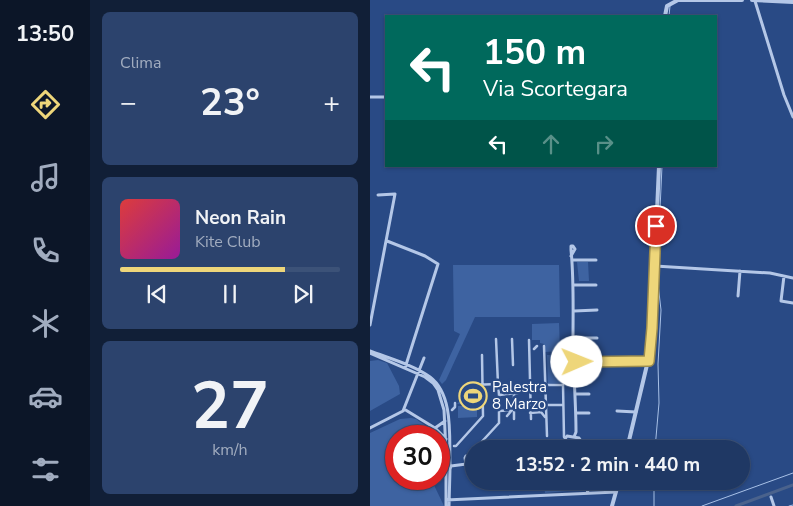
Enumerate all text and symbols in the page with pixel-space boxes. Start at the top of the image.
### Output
text: 13:50 [16,19,74,49]
text: 150 m [483,29,586,76]
icon: left [400,35,465,100]
text: Clima [120,52,161,74]
text: Via Scortegara [483,74,628,104]
text: 23° [200,77,260,128]
text: − [120,84,137,122]
text: + [323,84,340,122]
icon: directions [28,87,63,122]
icon: left [484,130,512,158]
icon: ahead [537,130,565,158]
icon: right [590,130,618,158]
icon: music [28,160,63,195]
text: Neon Rain [195,205,286,231]
pin [635,205,677,247]
icon: arrive [642,212,670,240]
text: Kite Club [195,231,261,253]
icon: phone [28,233,63,268]
icon: previous [143,280,171,308]
icon: pause [216,280,244,308]
icon: next [289,280,317,308]
icon: climate [28,306,63,341]
position arrow [550,335,602,387]
text: 27 [191,362,269,451]
place label: Palestra 8 Marzo [492,377,547,414]
icon: car [28,379,63,414]
sports icon: Palestra 8 Marzo [458,381,488,411]
speed limit sign: 30 [385,425,450,490]
text: km/h [212,439,248,461]
icon: filters [28,452,63,487]
text: 13:52 · 2 min · 440 m [515,452,700,478]

